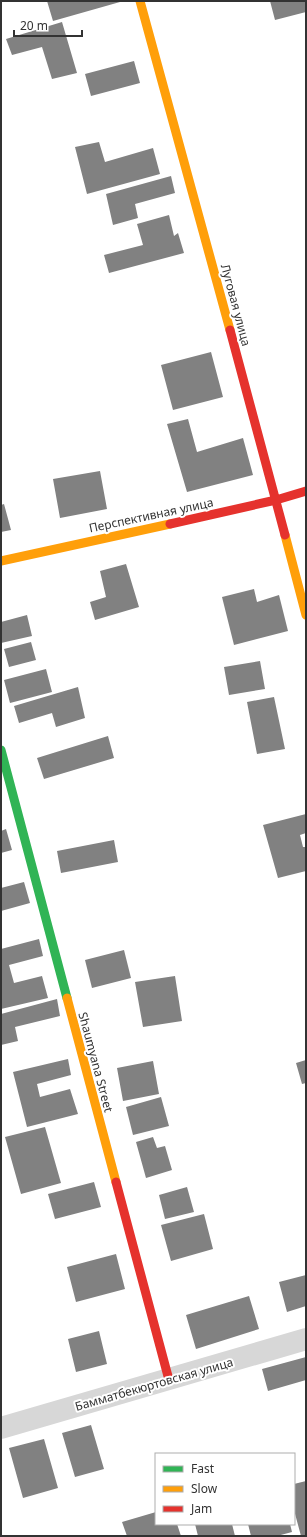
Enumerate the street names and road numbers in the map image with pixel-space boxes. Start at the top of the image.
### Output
street label: Луговая улица [217,262,255,348]
street label: Перспективная улица [87,494,215,536]
street label: Shaumyana Street [74,1010,118,1115]
street label: Бамматбекюртовская улица [73,1353,235,1415]

